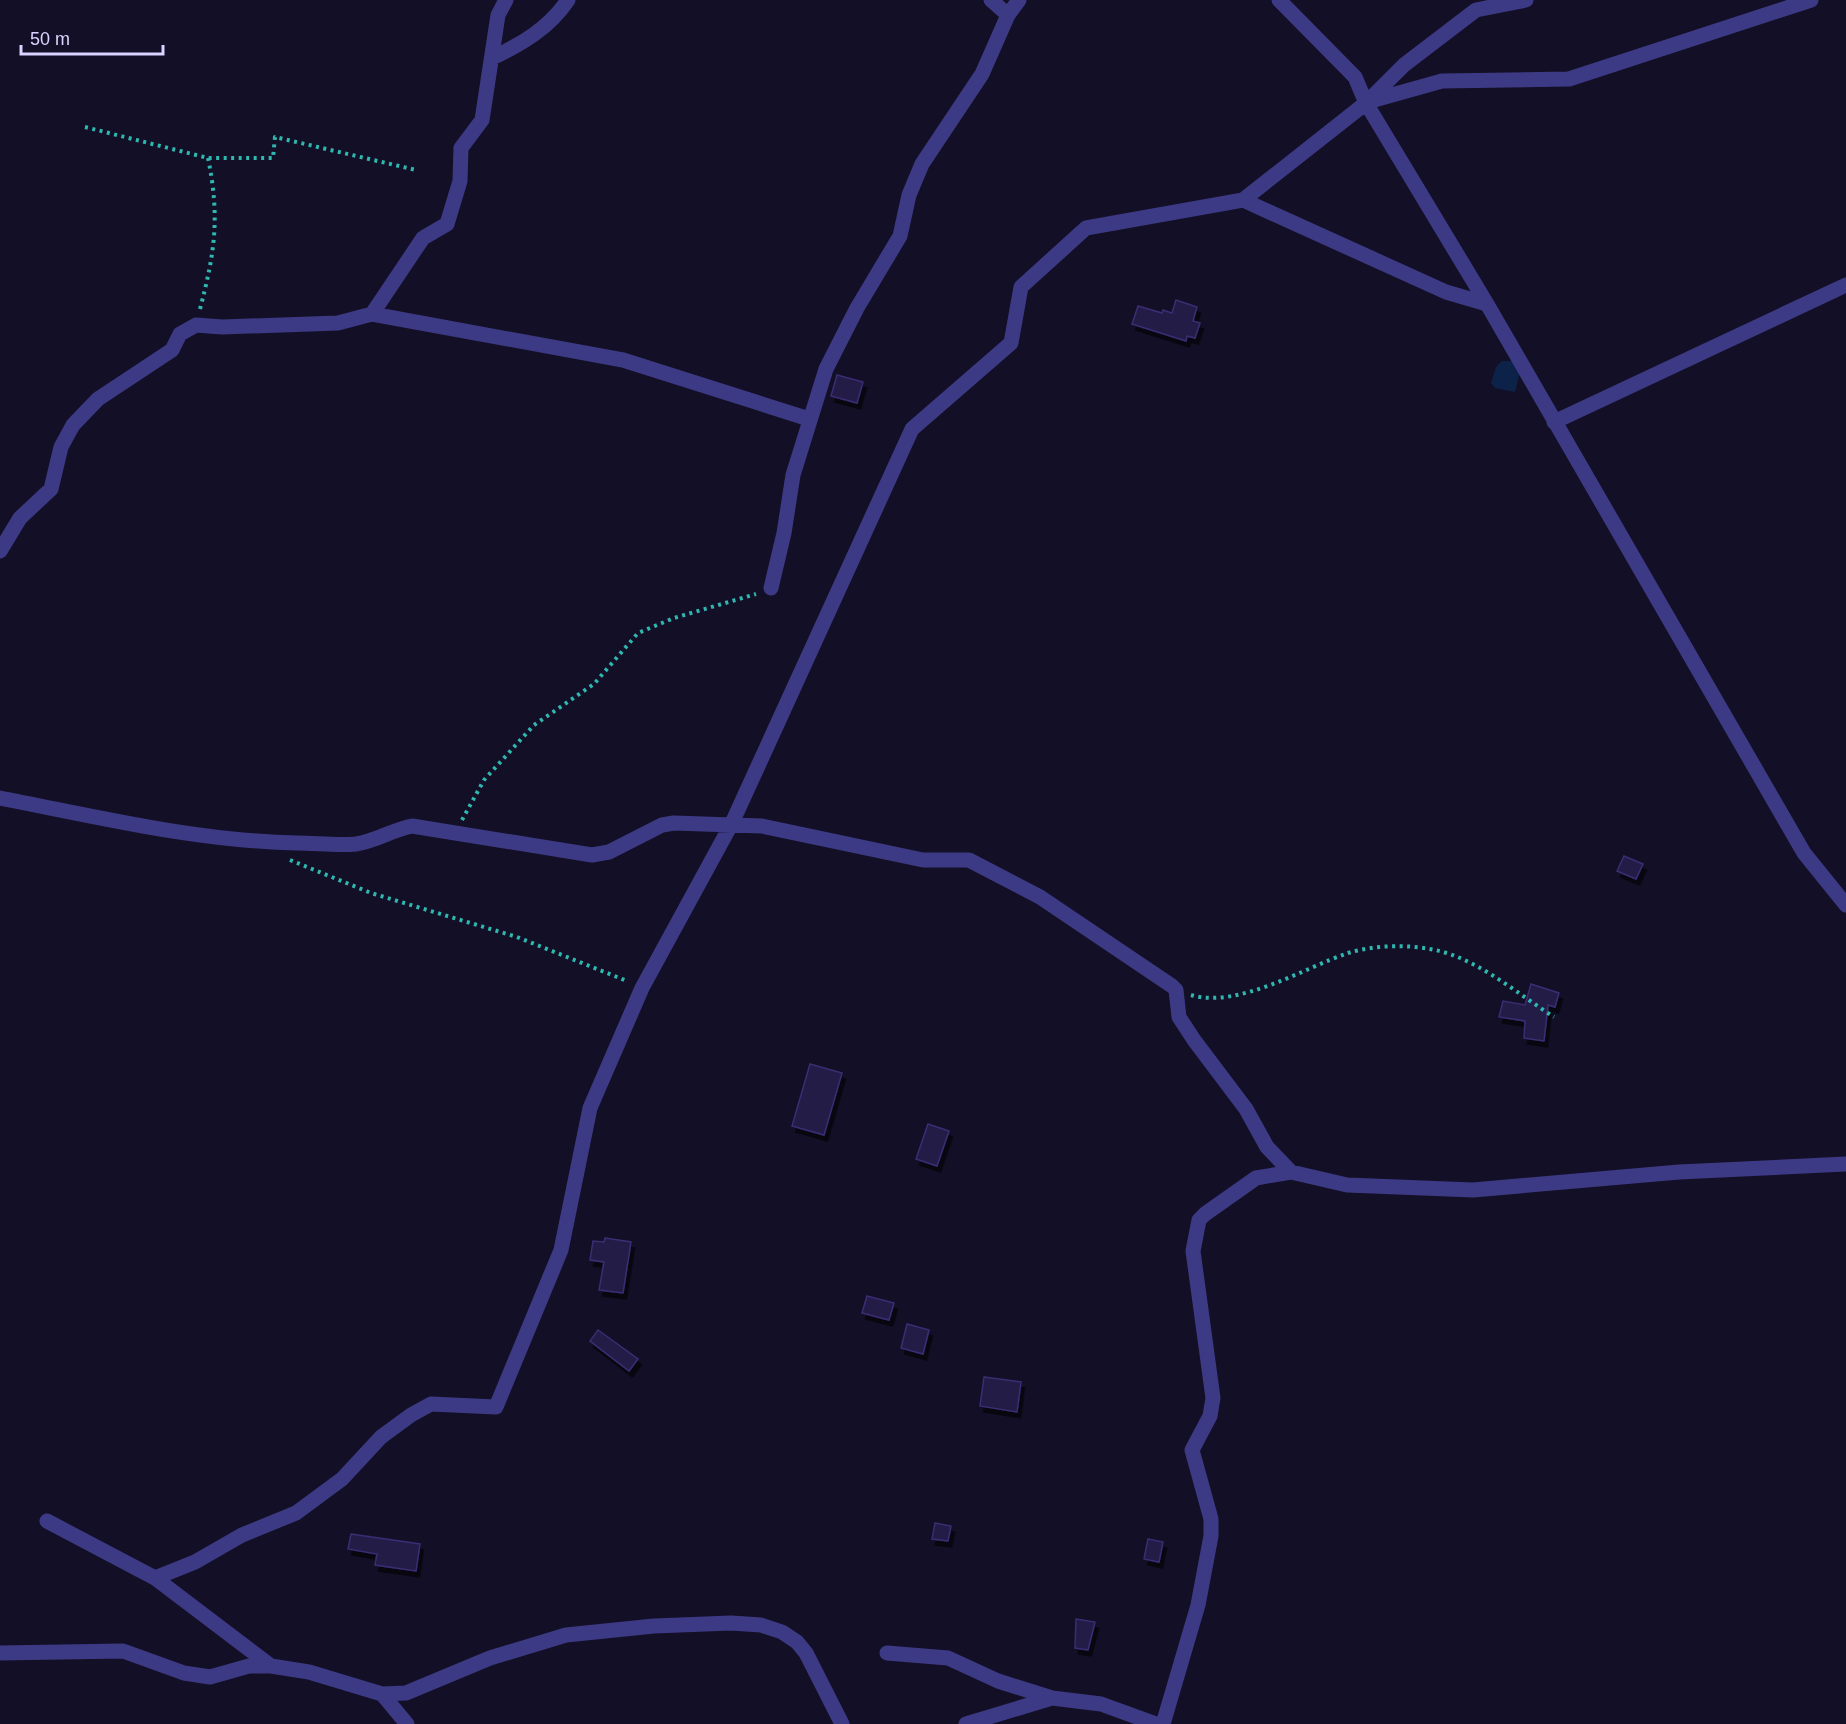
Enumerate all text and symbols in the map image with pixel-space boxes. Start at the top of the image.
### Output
scale bar [21,18,164,56]
text: 50 m [30,29,70,49]

